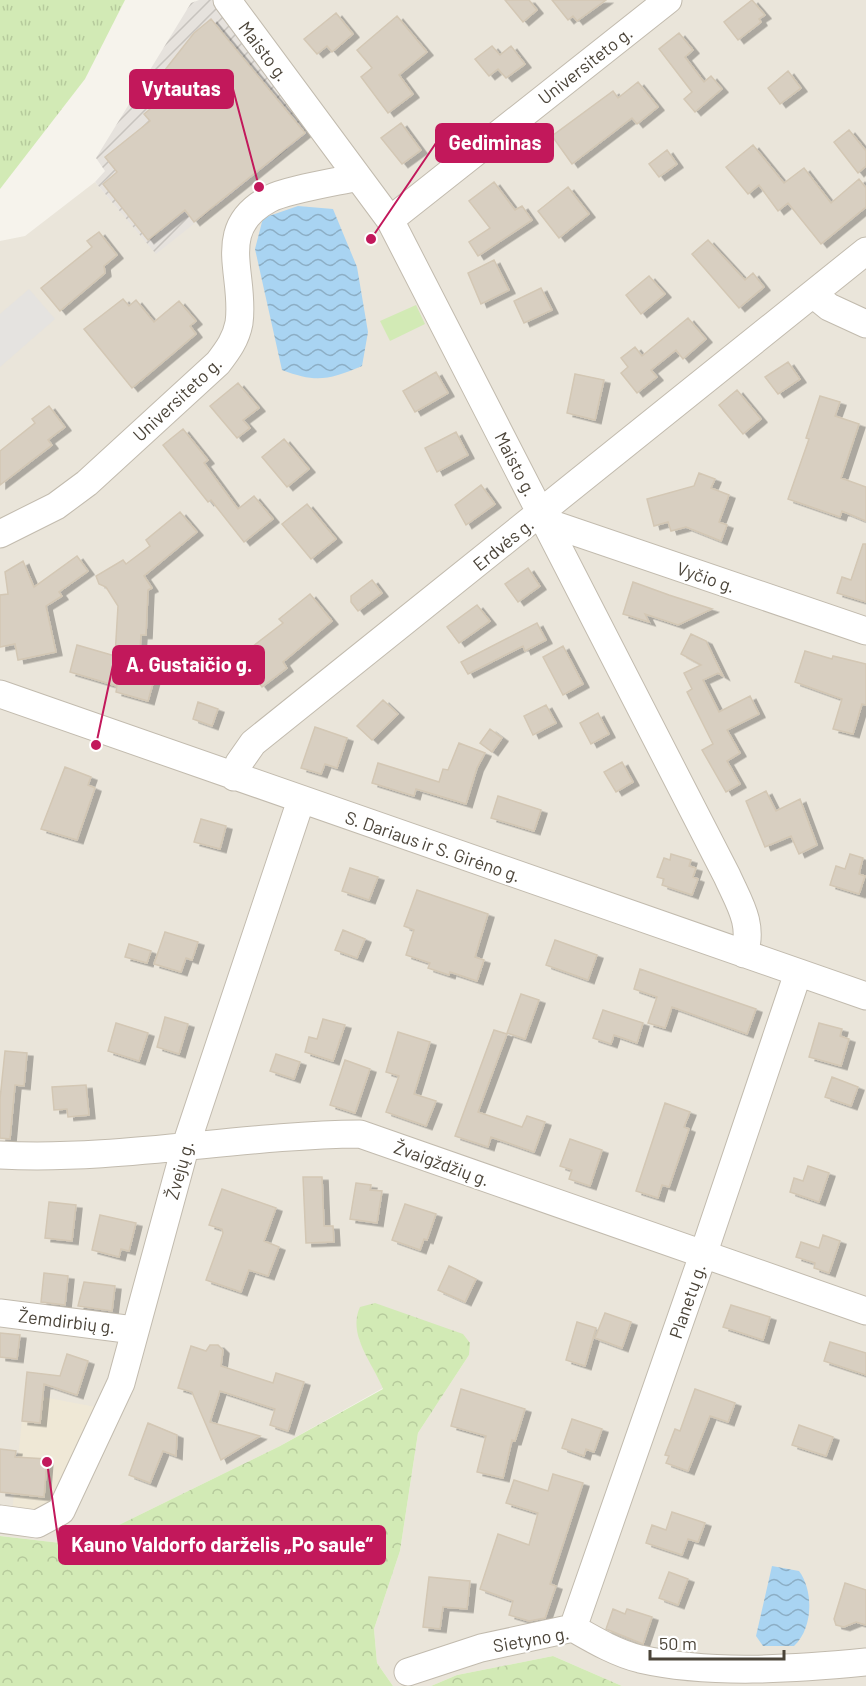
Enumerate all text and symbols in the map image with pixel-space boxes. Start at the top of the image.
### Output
street label: Maisto g. [234,17,294,85]
street label: Universiteto g. [533,21,637,109]
callout: Vytautas [130,70,233,108]
text: Vytautas [141,76,221,100]
callout: Gediminas [436,124,553,162]
text: Gediminas [449,130,541,154]
street label: Universiteto g. [128,352,226,446]
street label: Maisto g. [490,428,542,500]
street label: Erdvės g. [468,513,538,575]
street label: Vyčio g. [674,557,738,597]
callout: A. Gustaičio g. [113,646,264,684]
text: A. Gustaičio g. [126,652,252,676]
street label: S. Dariaus ir S. Girėno g. [342,806,524,886]
street label: Žvaigždžių g. [391,1136,493,1190]
street label: Žvejų g. [160,1138,198,1202]
street label: Planetų g. [664,1261,710,1341]
street label: Žemdirbių g. [17,1304,117,1338]
callout: Kauno Valdorfo darželis „Po saule“ [59,1526,385,1564]
text: Kauno Valdorfo darželis „Po saule“ [71,1532,374,1556]
street label: Sietyno g. [491,1621,571,1657]
scale bar [650,1623,784,1661]
text: 50 m [659,1632,697,1654]

